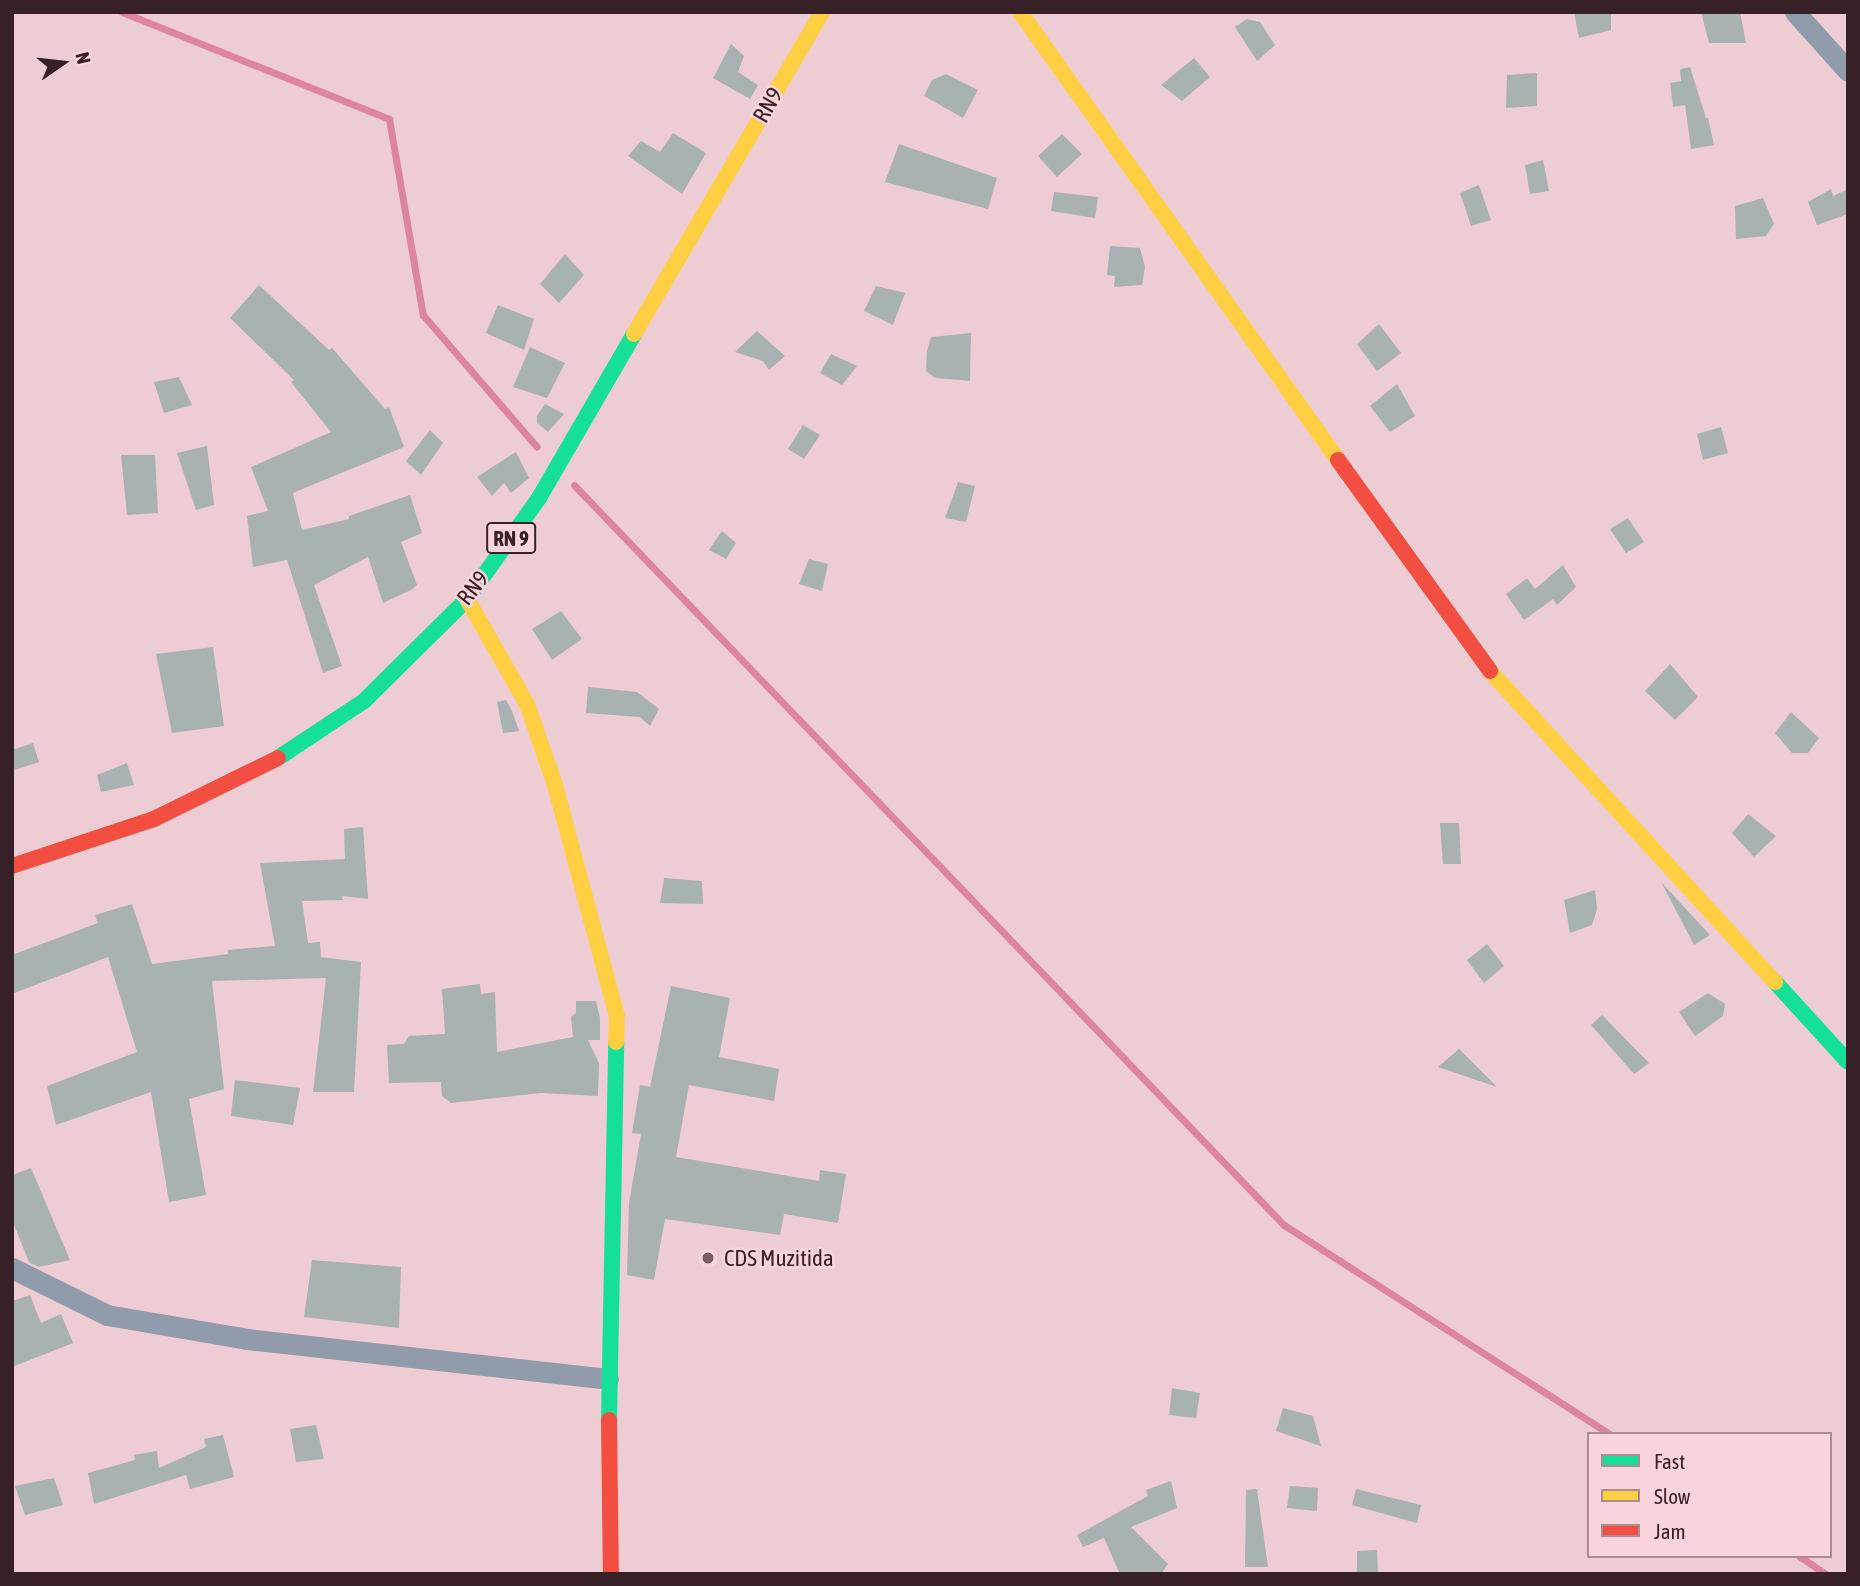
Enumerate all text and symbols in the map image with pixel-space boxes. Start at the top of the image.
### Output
north arrow [28,28,98,98]
text: N [71,50,95,66]
street label: RN9 [747,83,789,127]
road number: RN 9 [485,520,537,556]
street label: RN9 [451,565,495,611]
place label: CDS Muzitida [724,1244,834,1272]
marker: CDS Muzitida [698,1248,718,1268]
legend [1587,1432,1832,1558]
text: Fast [1654,1449,1685,1473]
text: Slow [1654,1484,1690,1508]
text: Jam [1654,1519,1686,1543]

